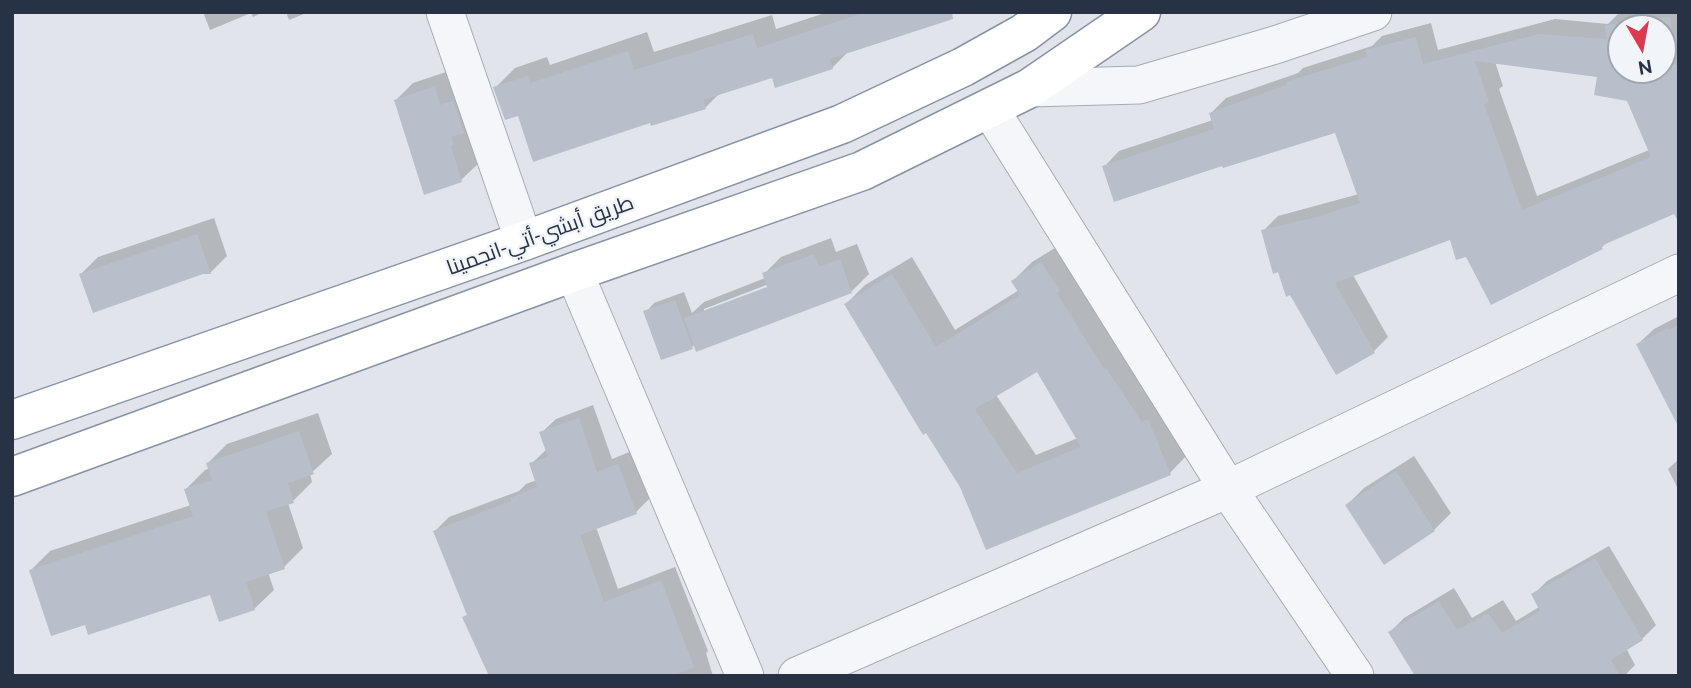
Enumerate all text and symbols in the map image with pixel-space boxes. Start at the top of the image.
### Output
north arrow [1607,14,1677,84]
text: N [1636,56,1654,80]
street label: طريق أبشي-أتي-انجمينا [443,189,637,281]

